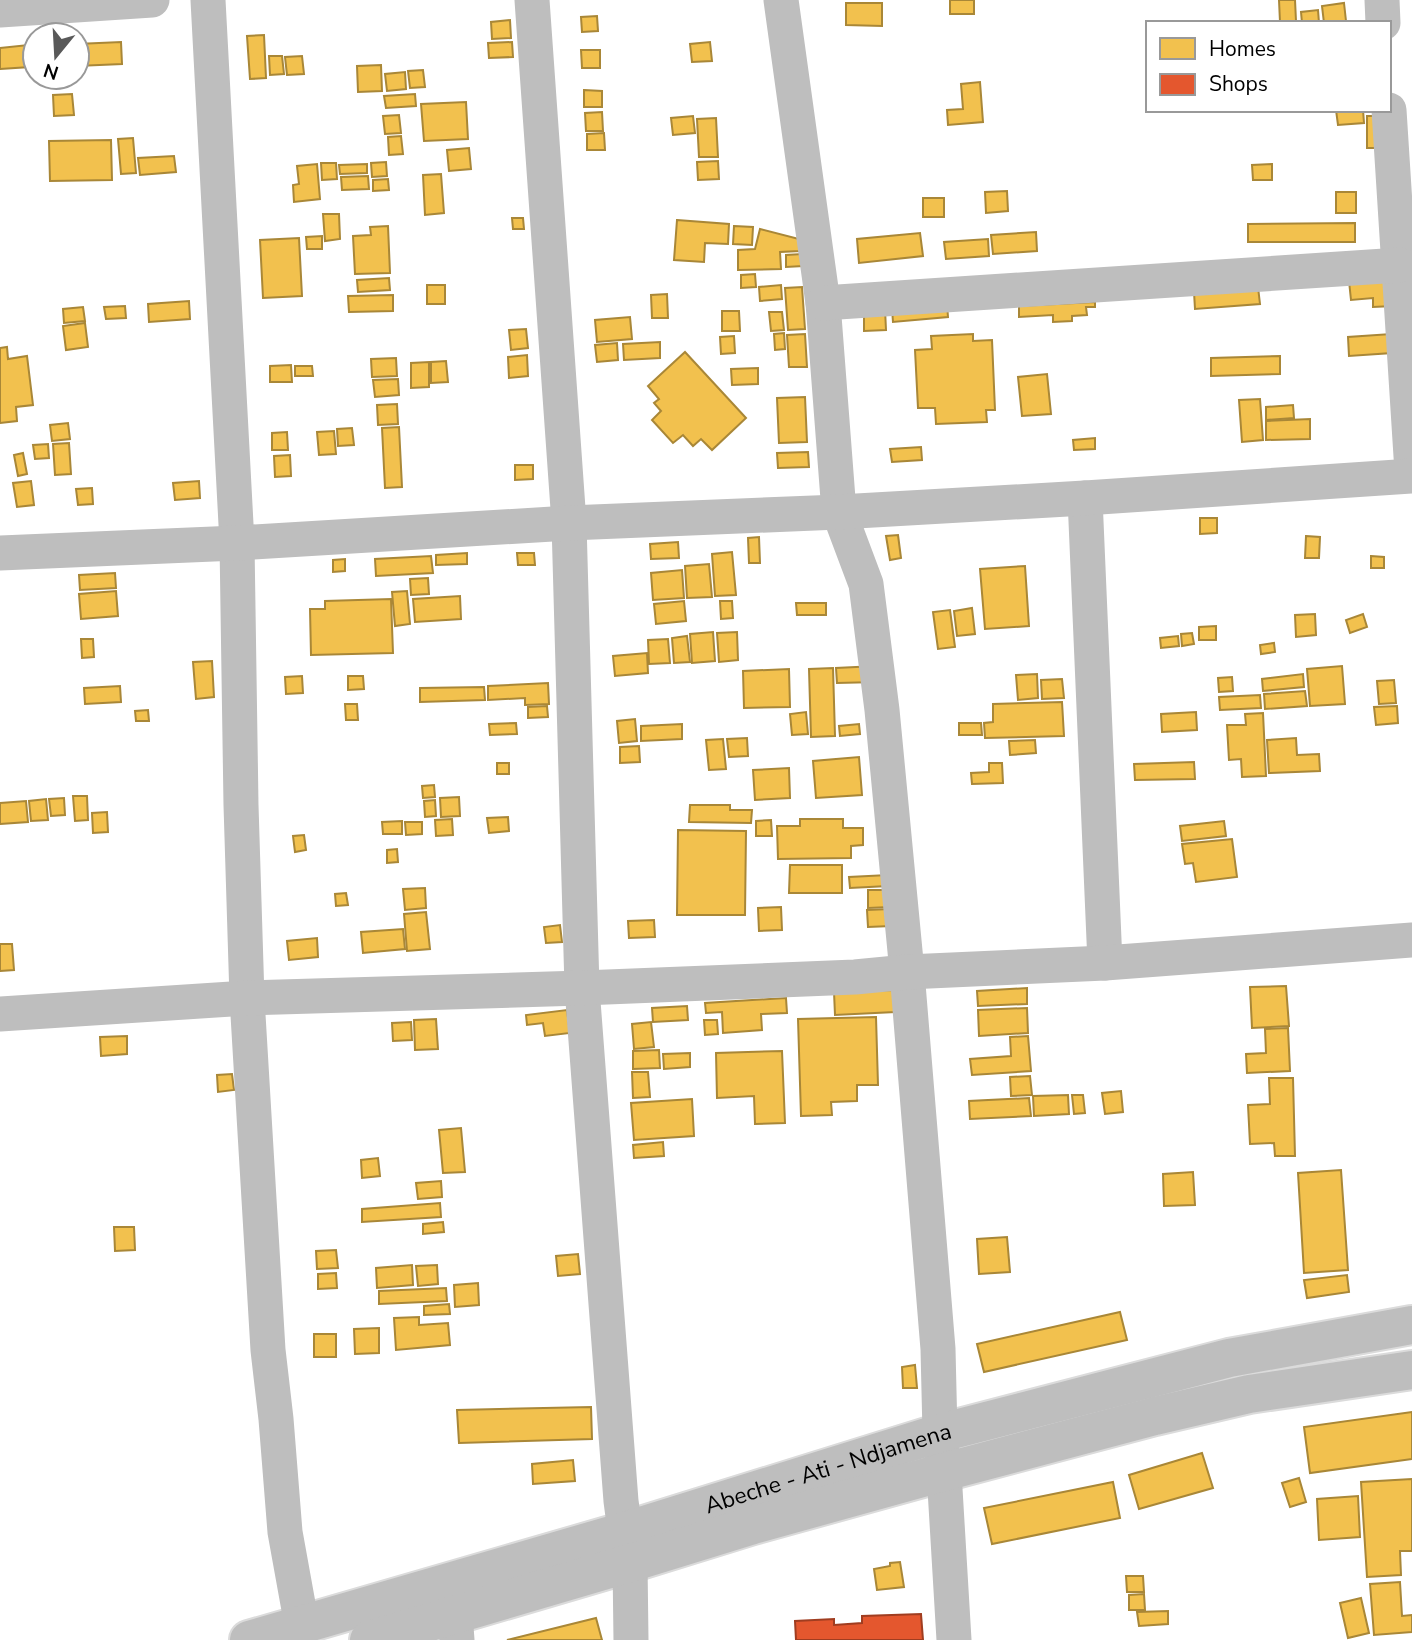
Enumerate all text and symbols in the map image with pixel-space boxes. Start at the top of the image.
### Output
north arrow [21,21,91,91]
legend [1146,21,1391,112]
text: Homes [1209,35,1276,63]
text: N [40,57,62,86]
text: Shops [1209,70,1268,98]
street label: Abeche - Ati - Ndjamena [701,1416,955,1521]

